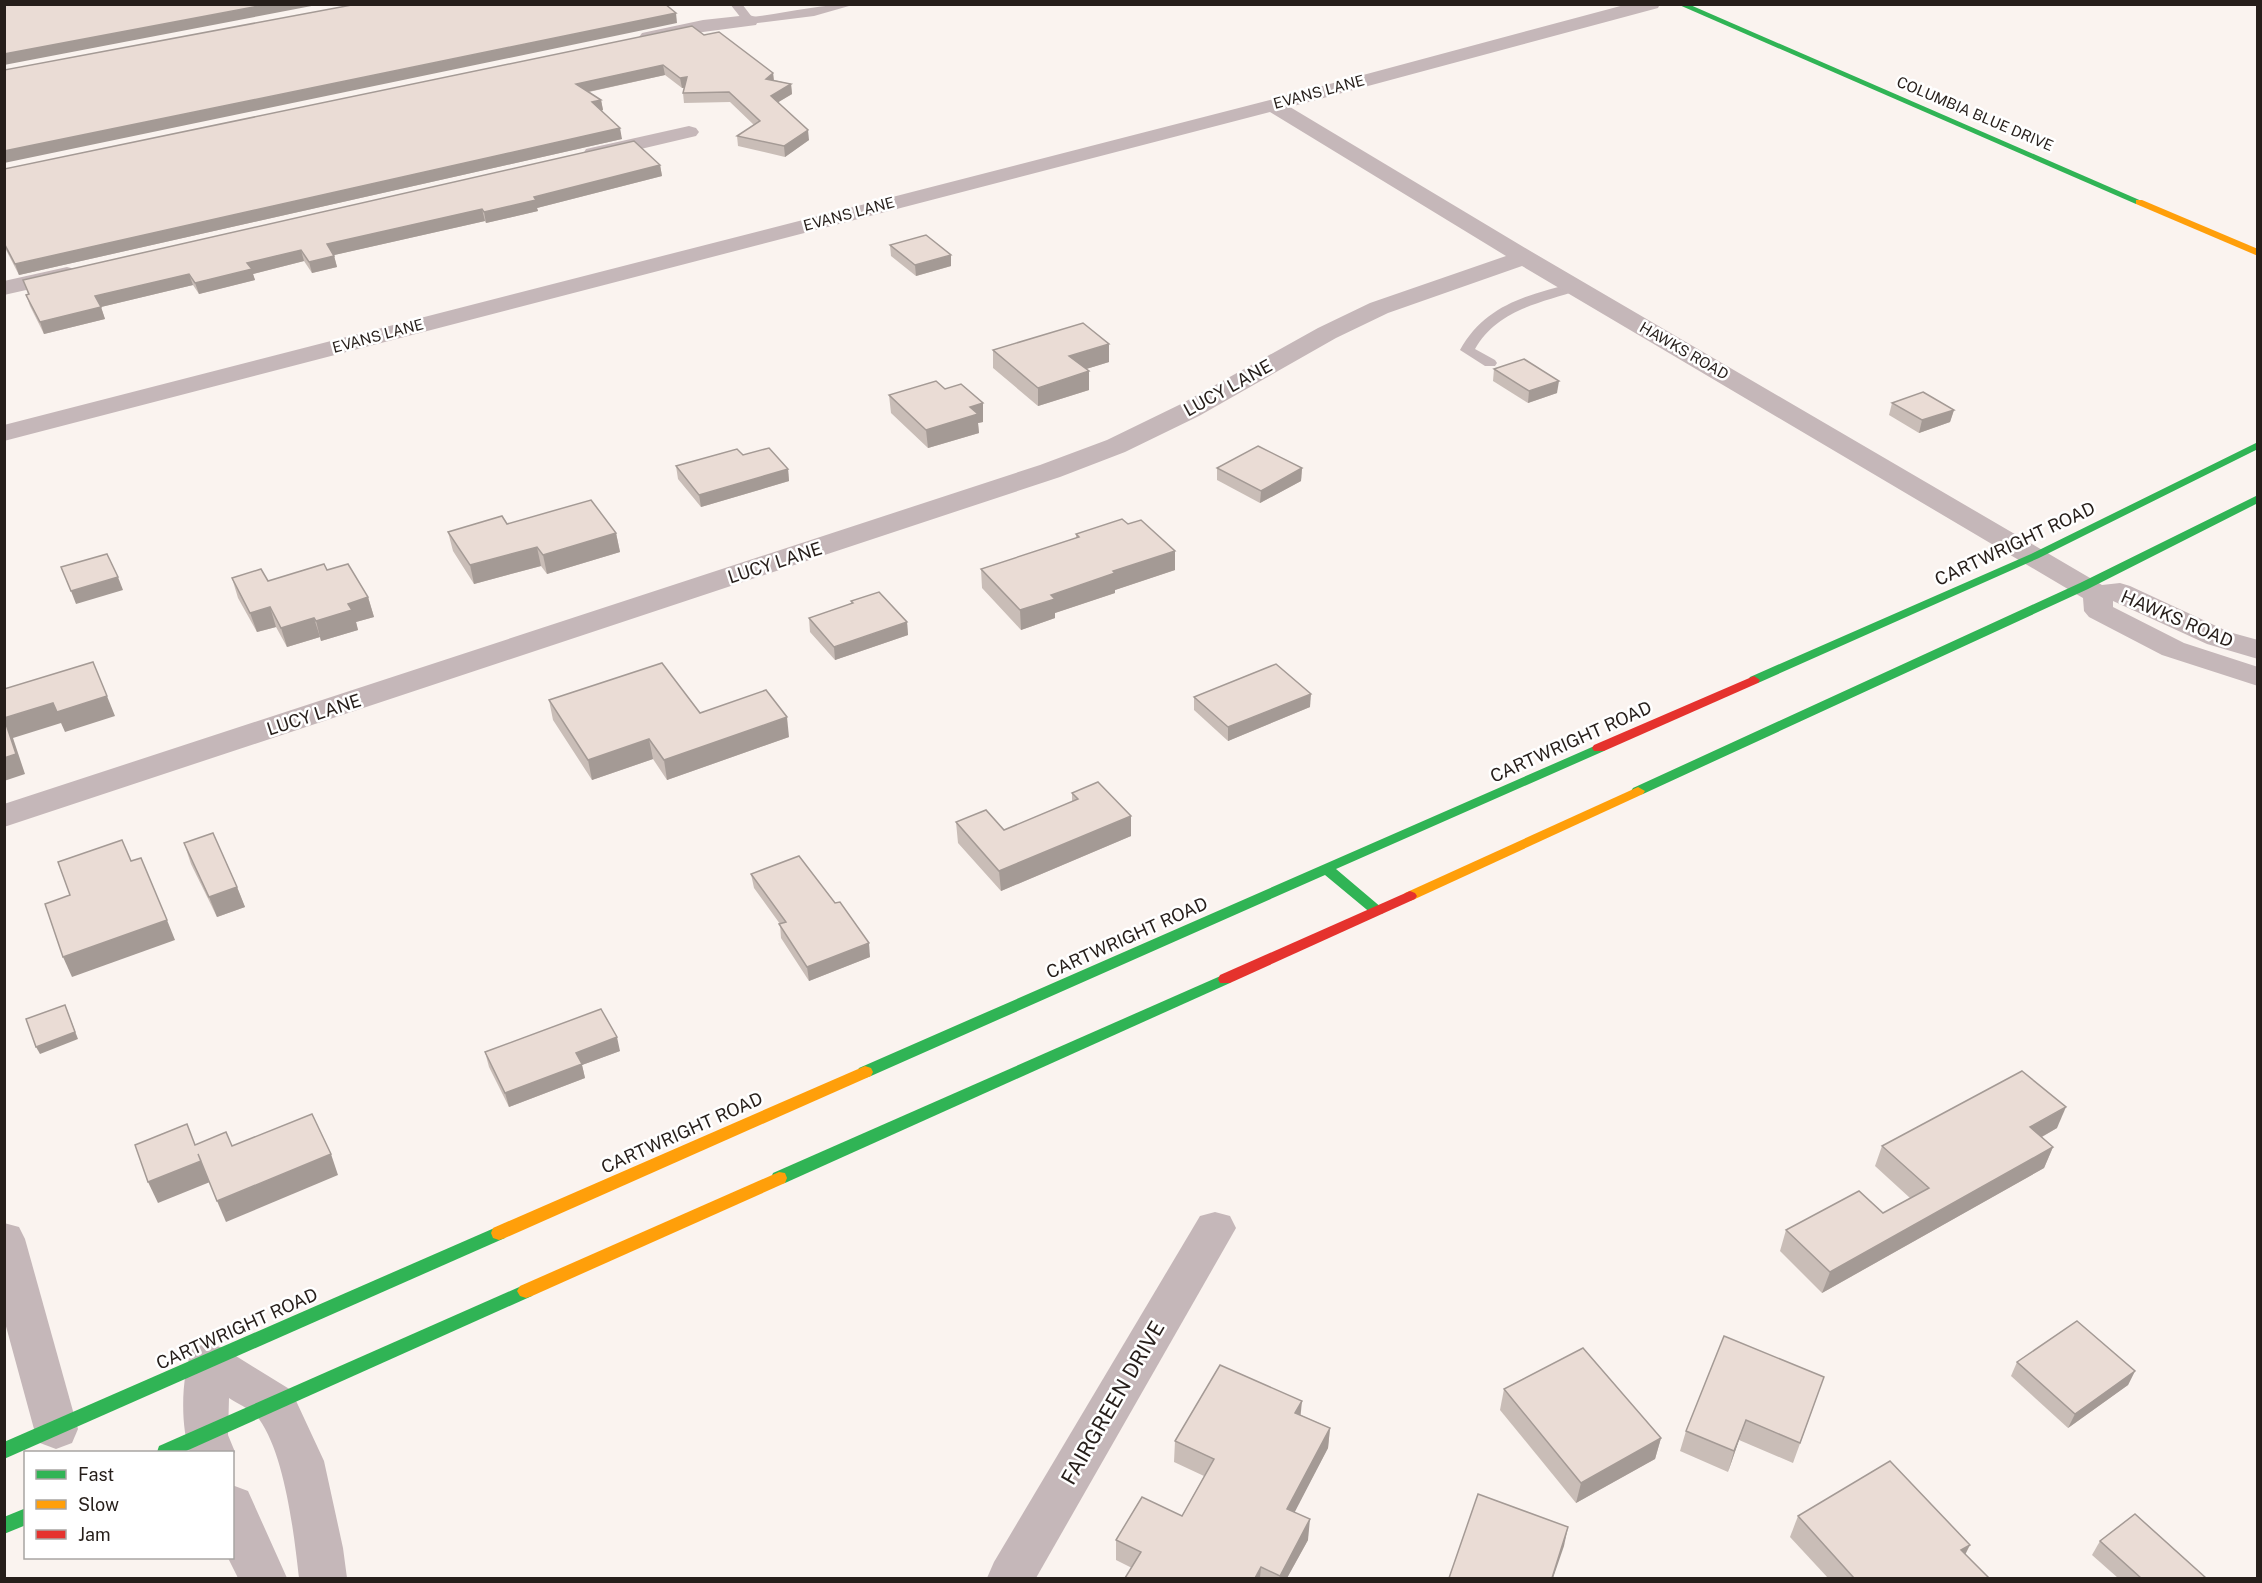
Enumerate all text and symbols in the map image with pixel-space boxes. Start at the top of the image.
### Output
street label: EVANS LANE [1271,71,1366,112]
street label: COLUMBIA BLUE DRIVE [1894,73,2056,154]
street label: EVANS LANE [801,193,896,234]
street label: EVANS LANE [330,315,425,356]
street label: HAWKS ROAD [1637,318,1732,383]
street label: LUCY LANE [1180,355,1276,420]
street label: CARTWRIGHT ROAD [1931,497,2098,590]
street label: LUCY LANE [725,537,825,588]
street label: HAWKS ROAD [2118,585,2236,652]
street label: LUCY LANE [264,689,364,740]
street label: CARTWRIGHT ROAD [1487,696,1655,787]
street label: CARTWRIGHT ROAD [1043,892,1211,983]
street label: CARTWRIGHT ROAD [598,1087,766,1178]
street label: CARTWRIGHT ROAD [153,1283,321,1374]
street label: FAIRGREEN DRIVE [1056,1317,1170,1489]
legend [24,1451,234,1559]
text: Fast [78,1464,114,1485]
text: Slow [78,1494,119,1515]
text: Jam [78,1524,111,1545]

